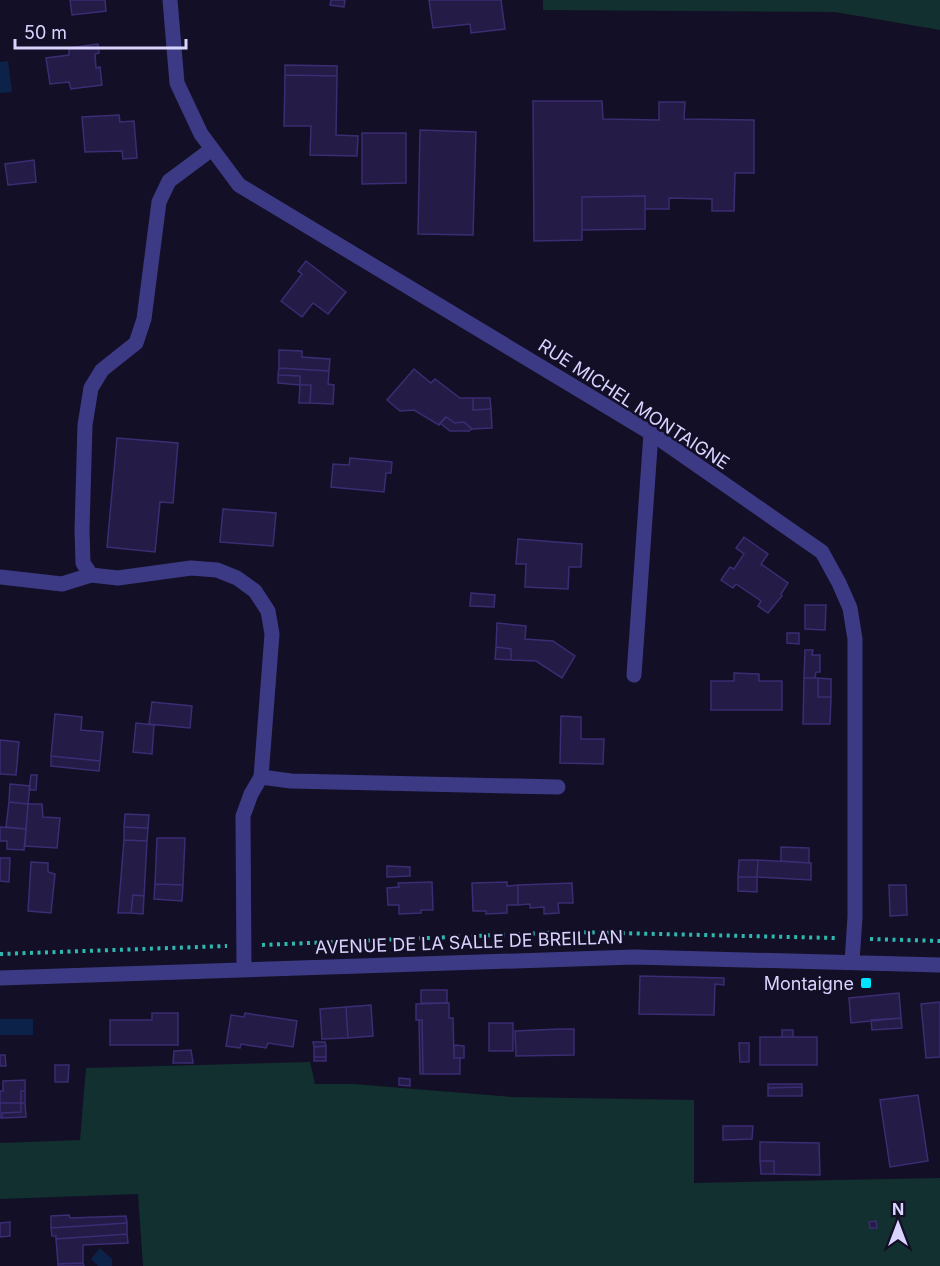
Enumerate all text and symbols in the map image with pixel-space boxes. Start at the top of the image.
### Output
scale bar [15,12,186,50]
text: 50 m [24,22,67,43]
street label: RUE MICHEL MONTAIGNE [535,334,733,474]
street label: AVENUE DE LA SALLE DE BREILLAN [315,926,623,958]
place label: Montaigne [764,973,854,994]
marker: Montaigne [859,976,873,990]
north arrow [868,1194,928,1254]
text: N [892,1199,904,1219]

